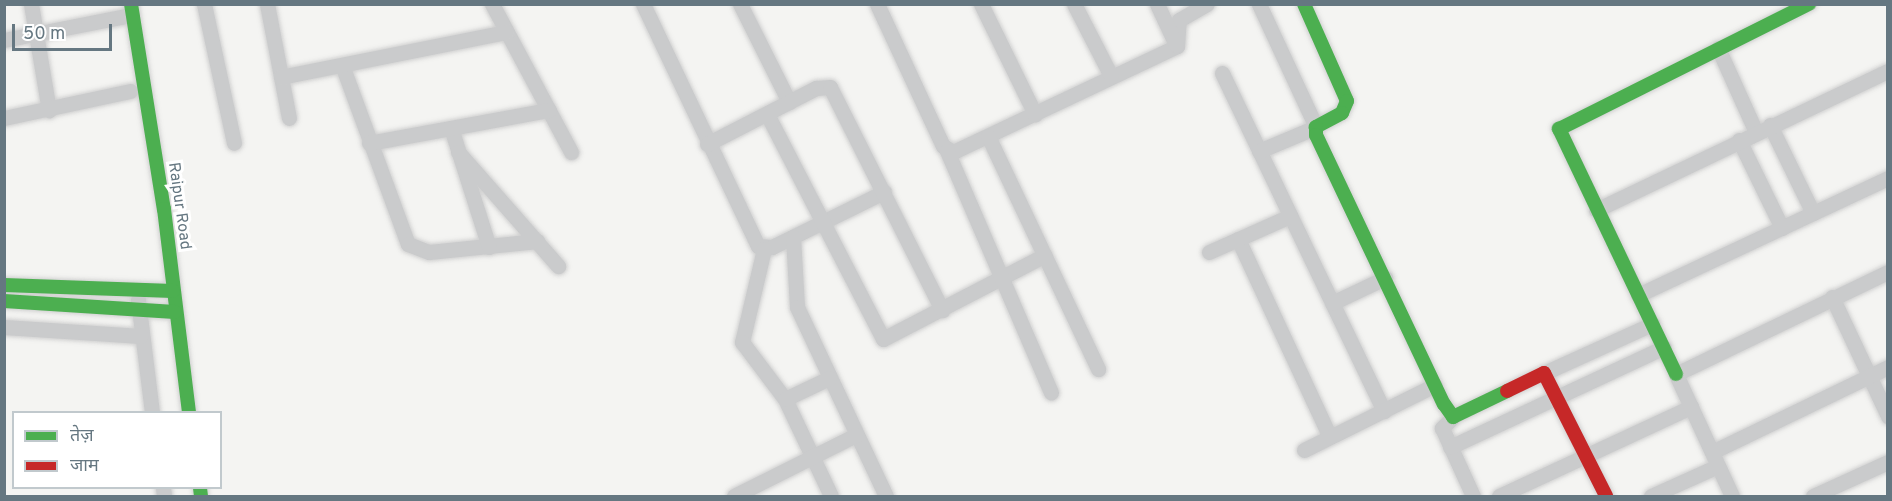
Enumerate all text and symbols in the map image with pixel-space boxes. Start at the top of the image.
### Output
scale bar [15,12,116,50]
text: 50 m [23,23,65,46]
street label: Raipur Road [163,161,195,251]
legend [12,411,222,489]
text: तेज़ [70,425,94,448]
text: जाम [70,455,99,478]

